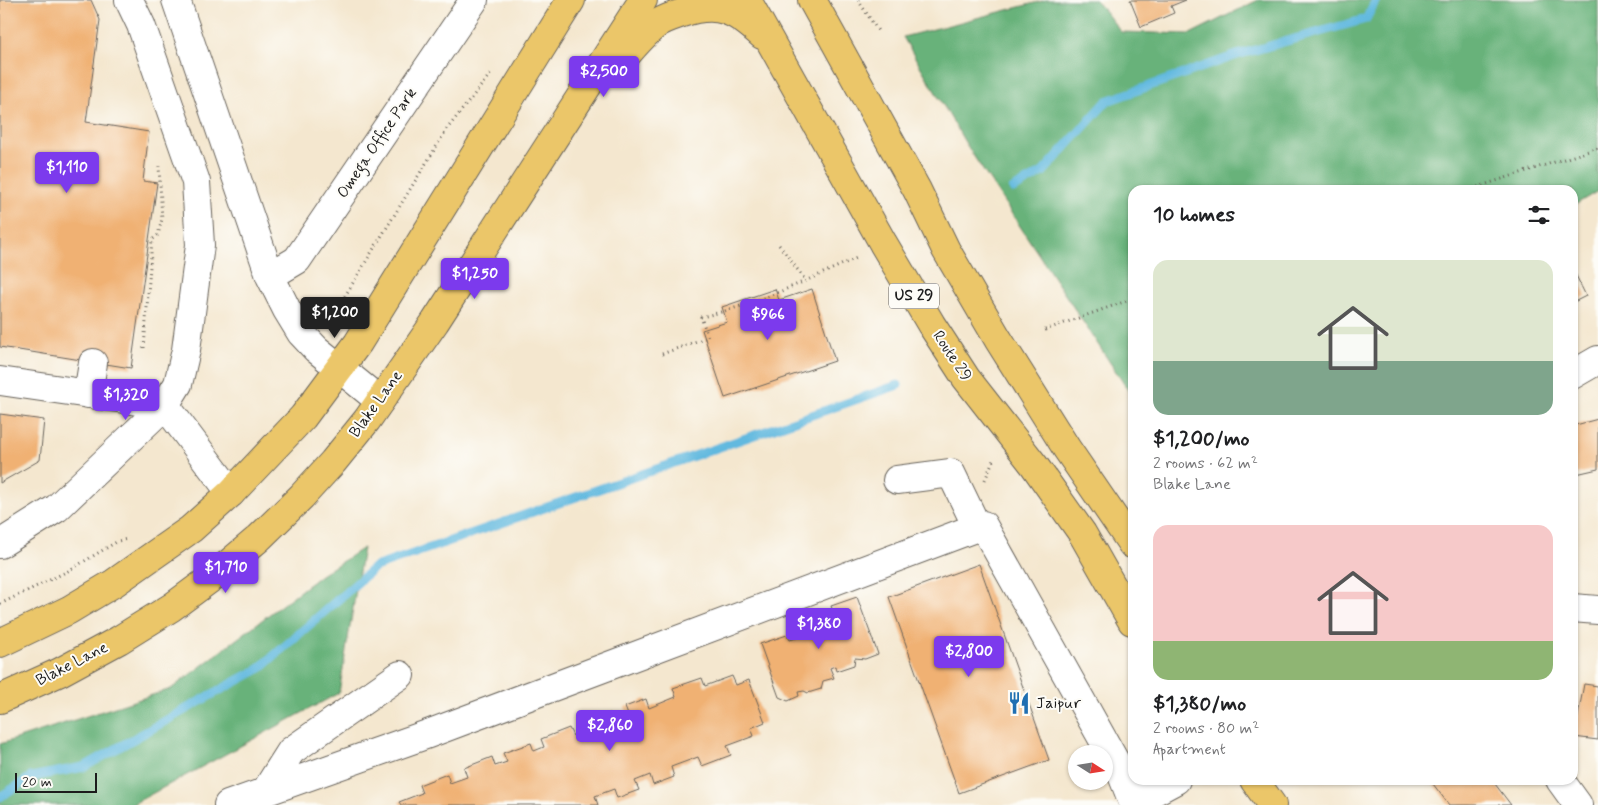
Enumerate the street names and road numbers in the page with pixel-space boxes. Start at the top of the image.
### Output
street label: Omega Office Park [332,84,423,203]
road number: US 29 [889,284,939,308]
street label: Route 29 [927,327,977,385]
street label: Blake Lane [345,366,407,442]
street label: Blake Lane [32,637,112,691]

